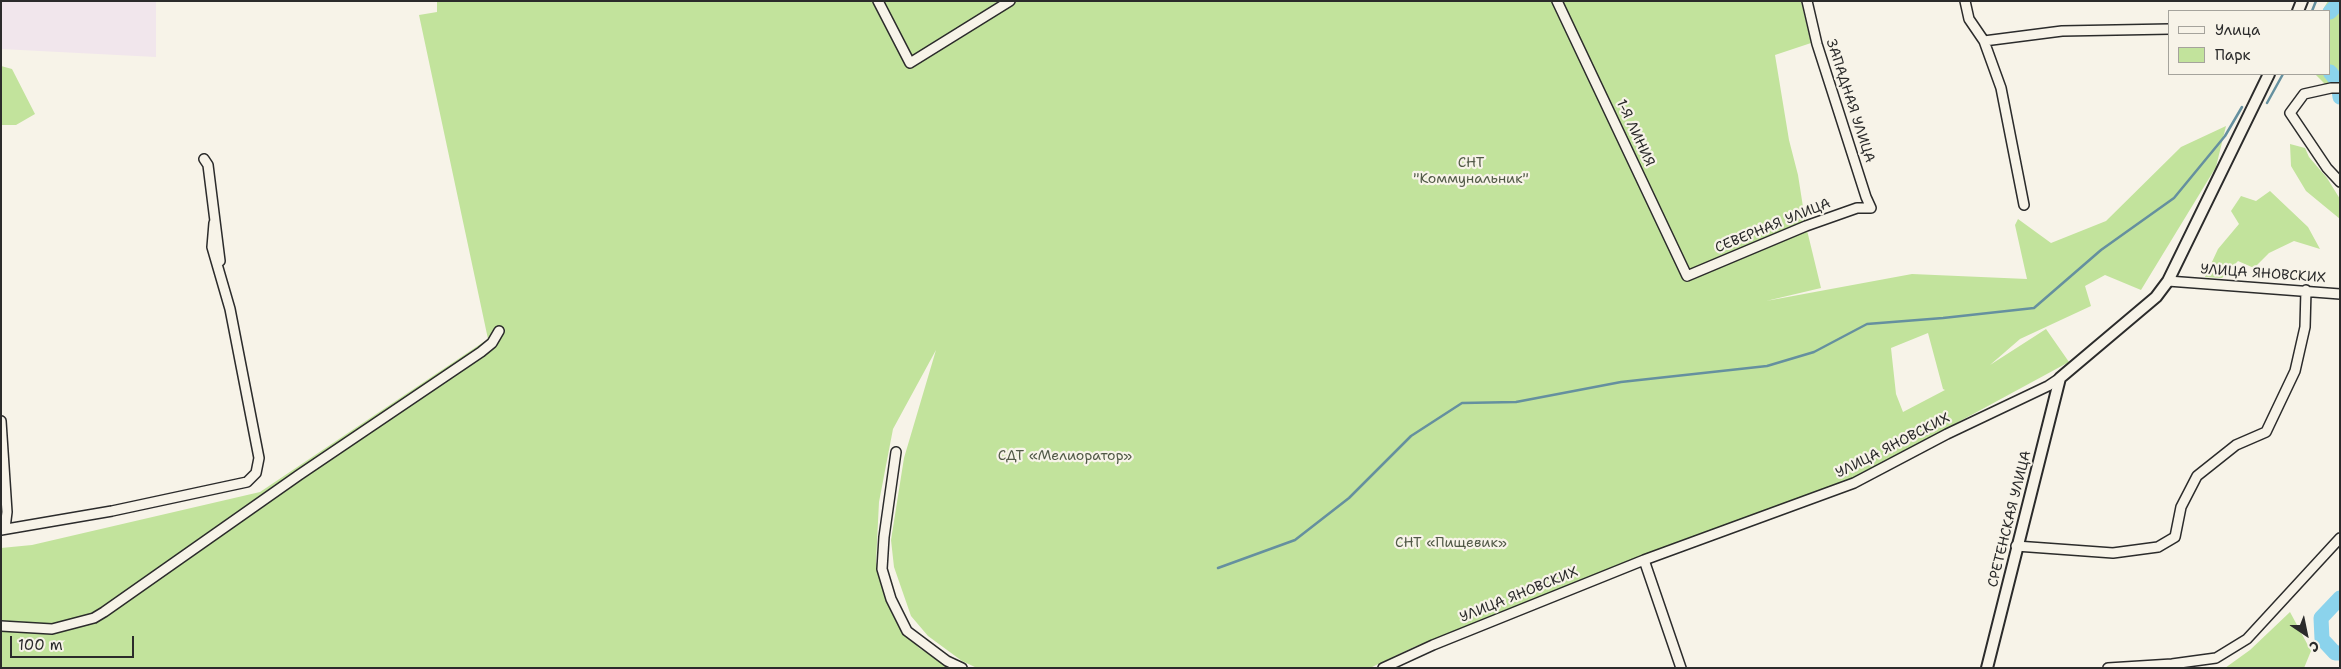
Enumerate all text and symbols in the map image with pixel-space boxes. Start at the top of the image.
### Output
legend [2168,10,2331,75]
text: Улица [2215,20,2260,40]
street label: ЗАПАДНАЯ УЛИЦА [1822,37,1878,165]
text: Парк [2215,45,2251,65]
street label: 1-Я ЛИНИЯ [1612,97,1658,169]
park label: СНТ "Коммунальник" [1413,155,1529,188]
street label: СЕВЕРНАЯ УЛИЦА [1713,195,1833,257]
street label: УЛИЦА ЯНОВСКИХ [2200,261,2326,287]
street label: УЛИЦА ЯНОВСКИХ [1833,410,1953,482]
park label: СДТ «Мелиоратор» [998,448,1132,464]
street label: СРЕТЕНСКАЯ УЛИЦА [1985,449,2035,589]
park label: СНТ «Пищевик» [1395,535,1507,551]
street label: УЛИЦА ЯНОВСКИХ [1457,564,1581,626]
north arrow [2281,609,2331,659]
scale bar [12,626,136,658]
text: 100 m [18,635,63,655]
text: С [2306,637,2323,656]

